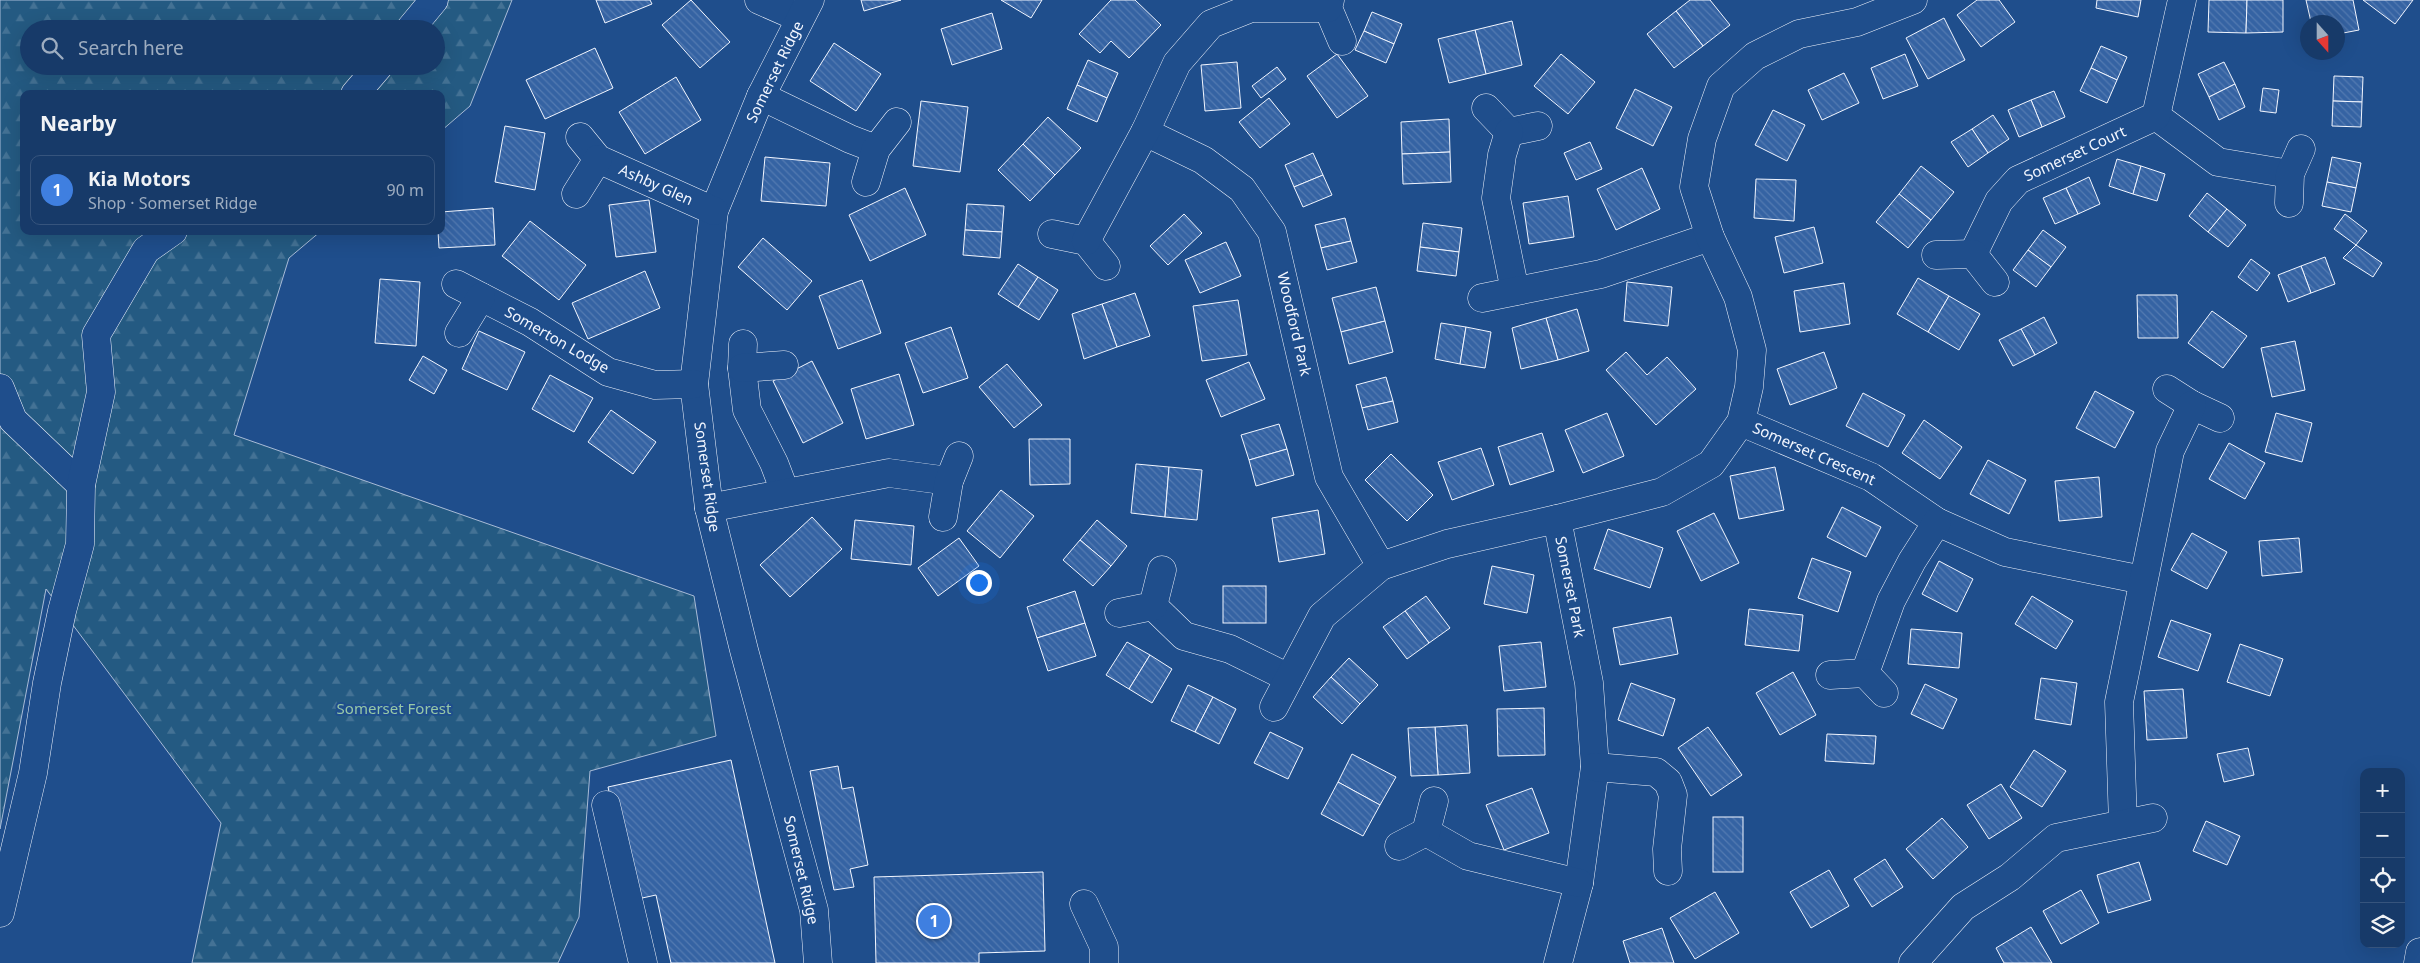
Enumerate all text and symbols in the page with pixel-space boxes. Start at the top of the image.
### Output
north arrow [2300,15,2345,60]
street label: Somerset Ridge [741,17,807,126]
search box [20,20,445,75]
icon: search [38,34,66,62]
text: Search here [78,35,184,61]
text: Nearby [40,109,116,137]
street label: Somerset Court [2020,120,2129,185]
street label: Ashby Glen [616,159,697,209]
text: Kia Motors [88,166,191,192]
text: 1 [52,179,62,201]
text: 90 m [387,179,424,201]
text: Shop · Somerset Ridge [88,192,257,214]
street label: Woodford Park [1273,270,1317,378]
street label: Somerton Lodge [502,301,613,377]
street label: Somerset Crescent [1750,417,1879,489]
street label: Somerset Ridge [690,420,726,533]
street label: Somerset Park [1551,535,1591,639]
your location [966,570,992,596]
park label: Somerset Forest [337,698,452,718]
map controls [2360,768,2405,948]
button: + [2360,768,2405,813]
street label: Somerset Ridge [780,813,824,926]
button: − [2360,813,2405,858]
button: locate [2360,858,2405,903]
pin: 1 [918,902,950,940]
button: layers [2360,903,2405,948]

